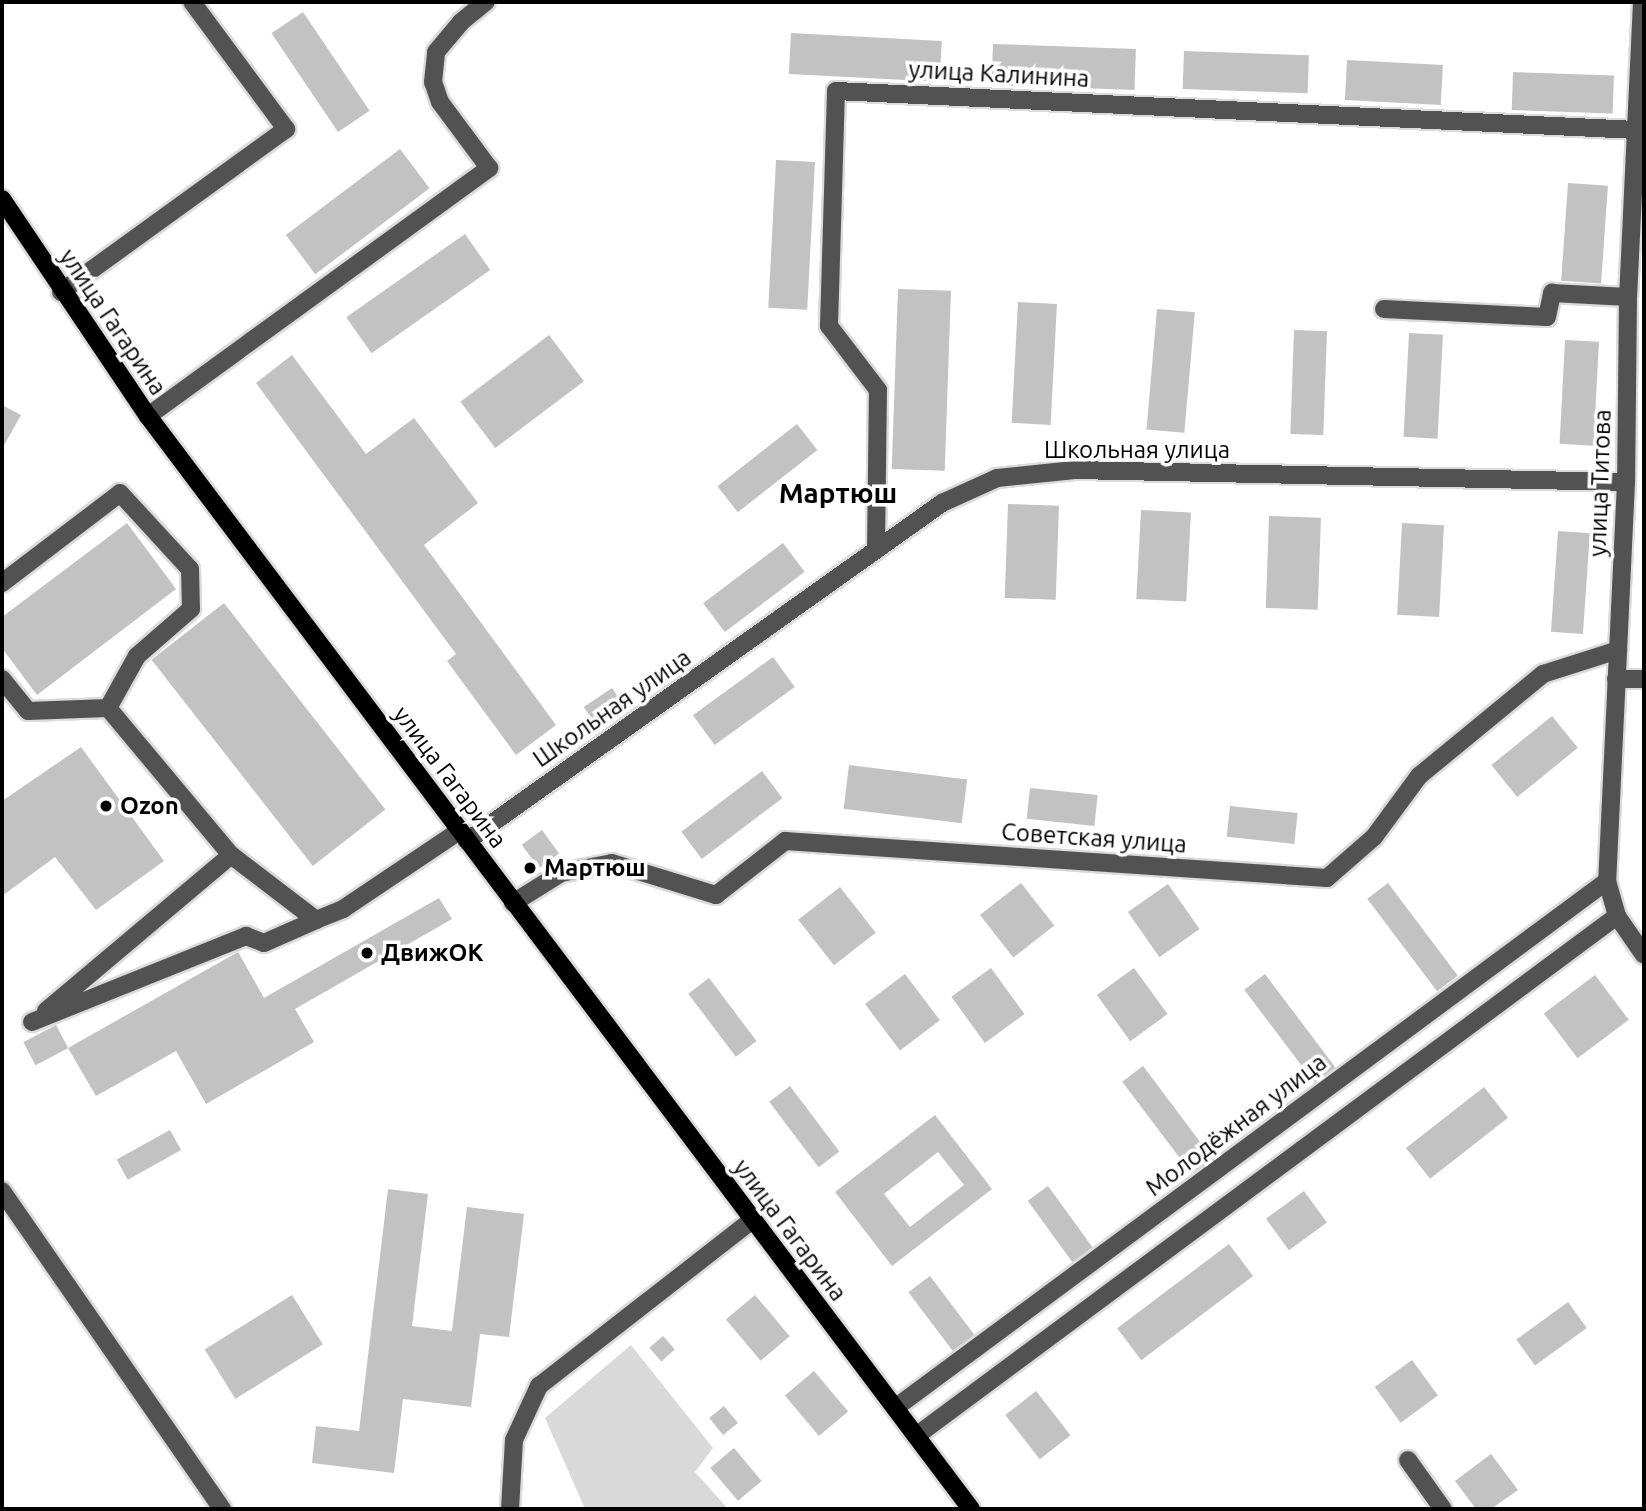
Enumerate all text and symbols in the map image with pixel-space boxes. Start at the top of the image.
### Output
street label: улица Калинина [908,55,1090,93]
street label: улица Гагарина [54,243,172,401]
street label: улица Титова [1583,409,1617,557]
street label: Школьная улица [1044,436,1230,464]
district label: Мартюш [779,476,897,510]
street label: Школьная улица [527,643,697,773]
street label: улица Гагарина [387,700,513,854]
place label: Ozon [120,792,179,820]
marker: Ozon [98,798,114,814]
street label: Советская улица [1000,817,1188,859]
place label: Мартюш [544,854,646,882]
marker: Мартюш [522,860,538,876]
place label: ДвижОК [381,939,483,967]
marker: ДвижОК [359,945,375,961]
street label: Молодёжная улица [1140,1048,1332,1202]
street label: улица Гагарина [727,1153,853,1307]

